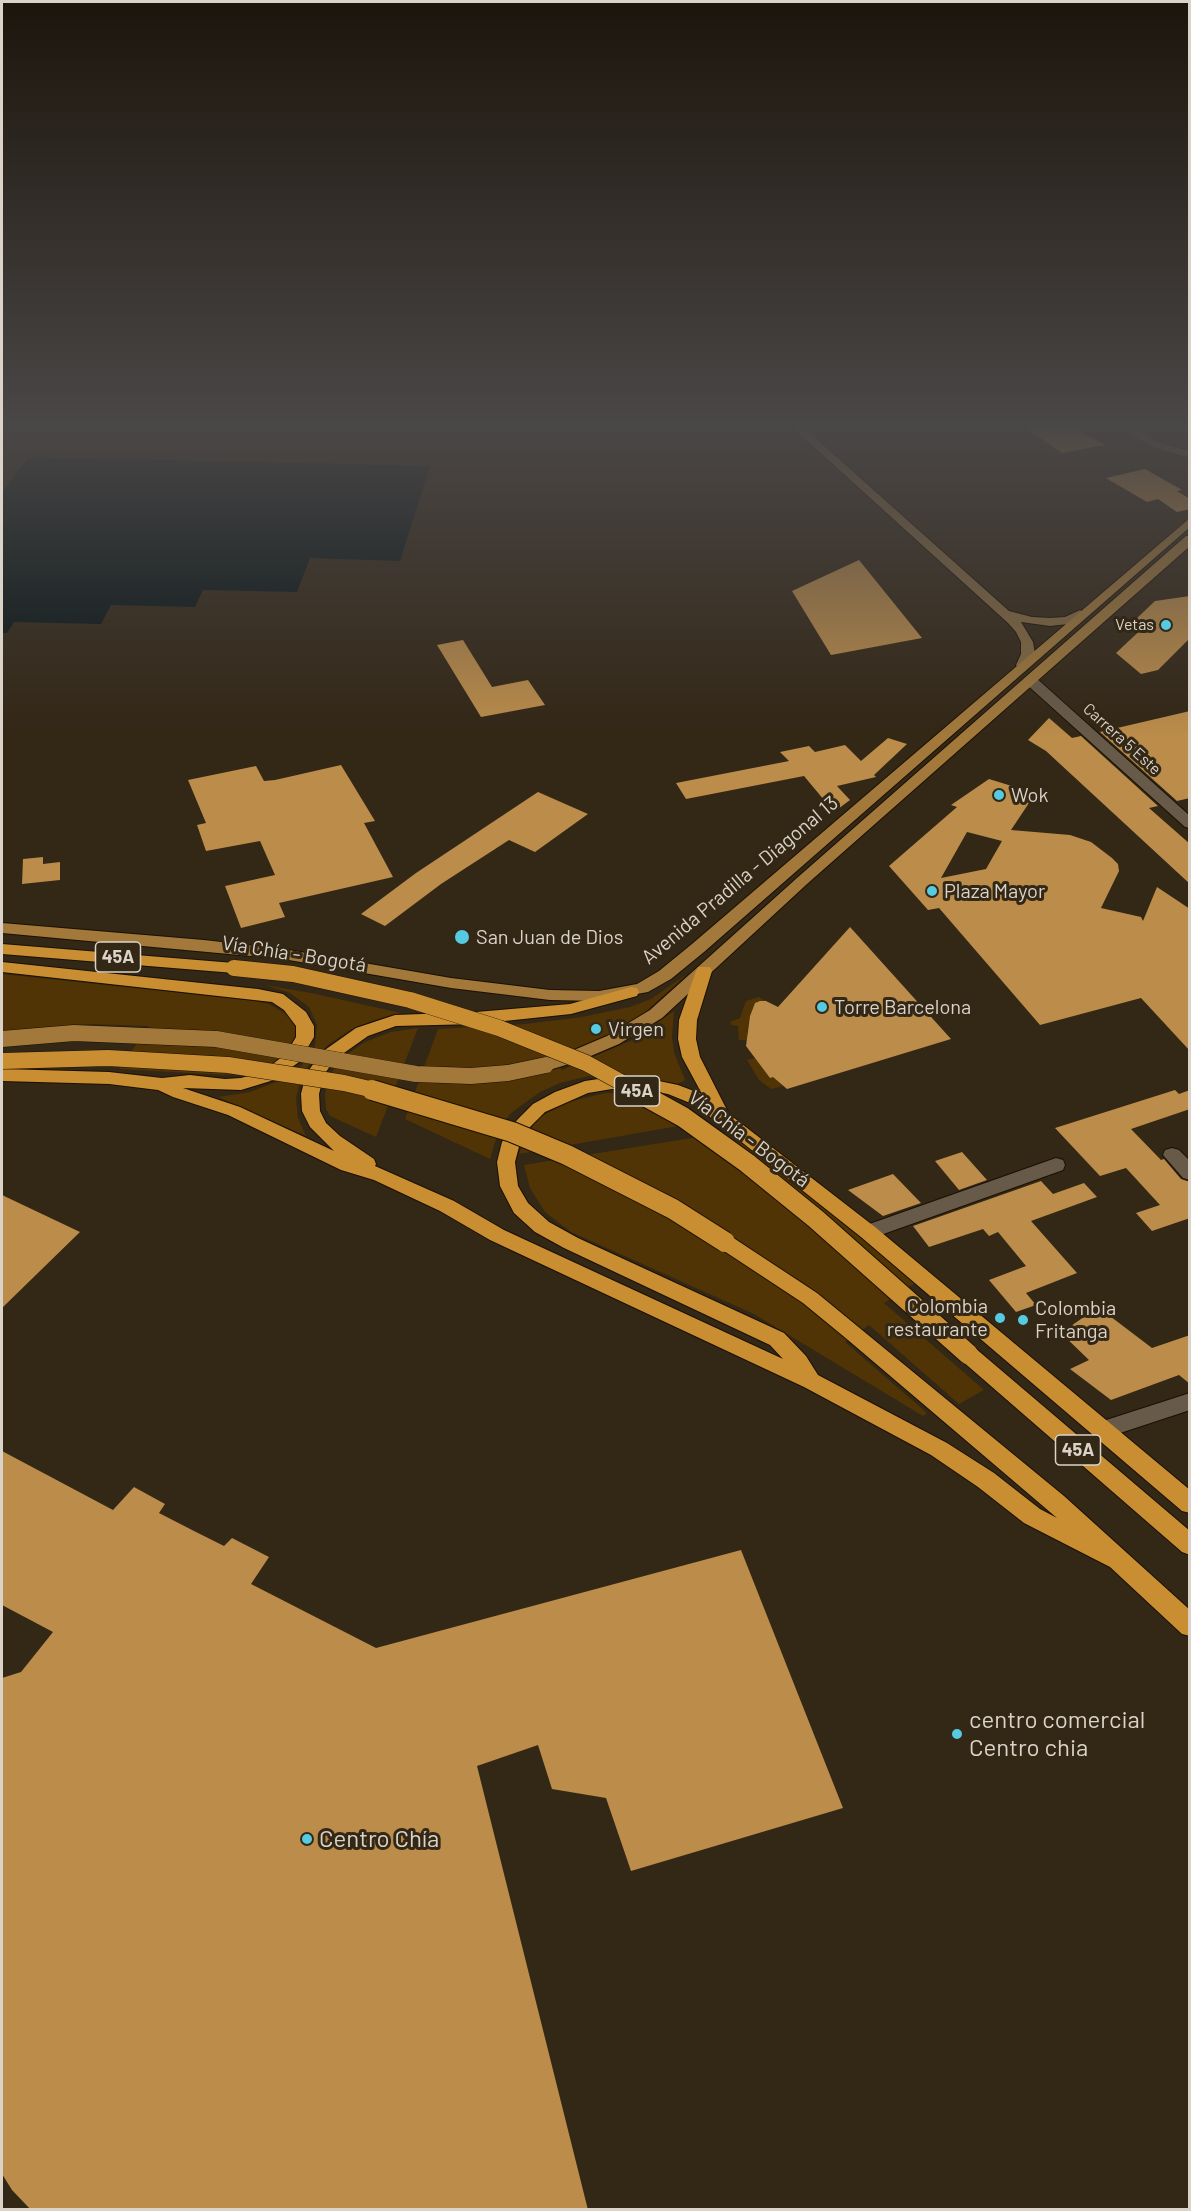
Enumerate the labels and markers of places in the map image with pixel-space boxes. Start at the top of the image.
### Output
place label: Vetas [1115,615,1154,635]
marker: Vetas [1159,618,1173,632]
place label: Wok [1011,783,1048,807]
marker: Wok [992,788,1006,802]
place label: Plaza Mayor [944,879,1045,903]
marker: Plaza Mayor [925,884,939,898]
place label: San Juan de Dios [476,925,623,949]
marker: San Juan de Dios [453,928,471,946]
place label: Torre Barcelona [834,995,971,1019]
marker: Torre Barcelona [815,1000,829,1014]
place label: Virgen [608,1017,664,1041]
marker: Virgen [589,1022,603,1036]
place label: Colombia restaurante [887,1294,988,1341]
place label: Colombia Fritanga [1035,1296,1116,1343]
marker: Colombia restaurante [993,1311,1007,1325]
marker: Colombia Fritanga [1016,1313,1030,1327]
place label: centro comercial Centro chia [969,1706,1145,1762]
marker: centro comercial Centro chia [950,1727,964,1741]
place label: Centro Chía [319,1825,439,1853]
marker: Centro Chía [300,1832,314,1846]

